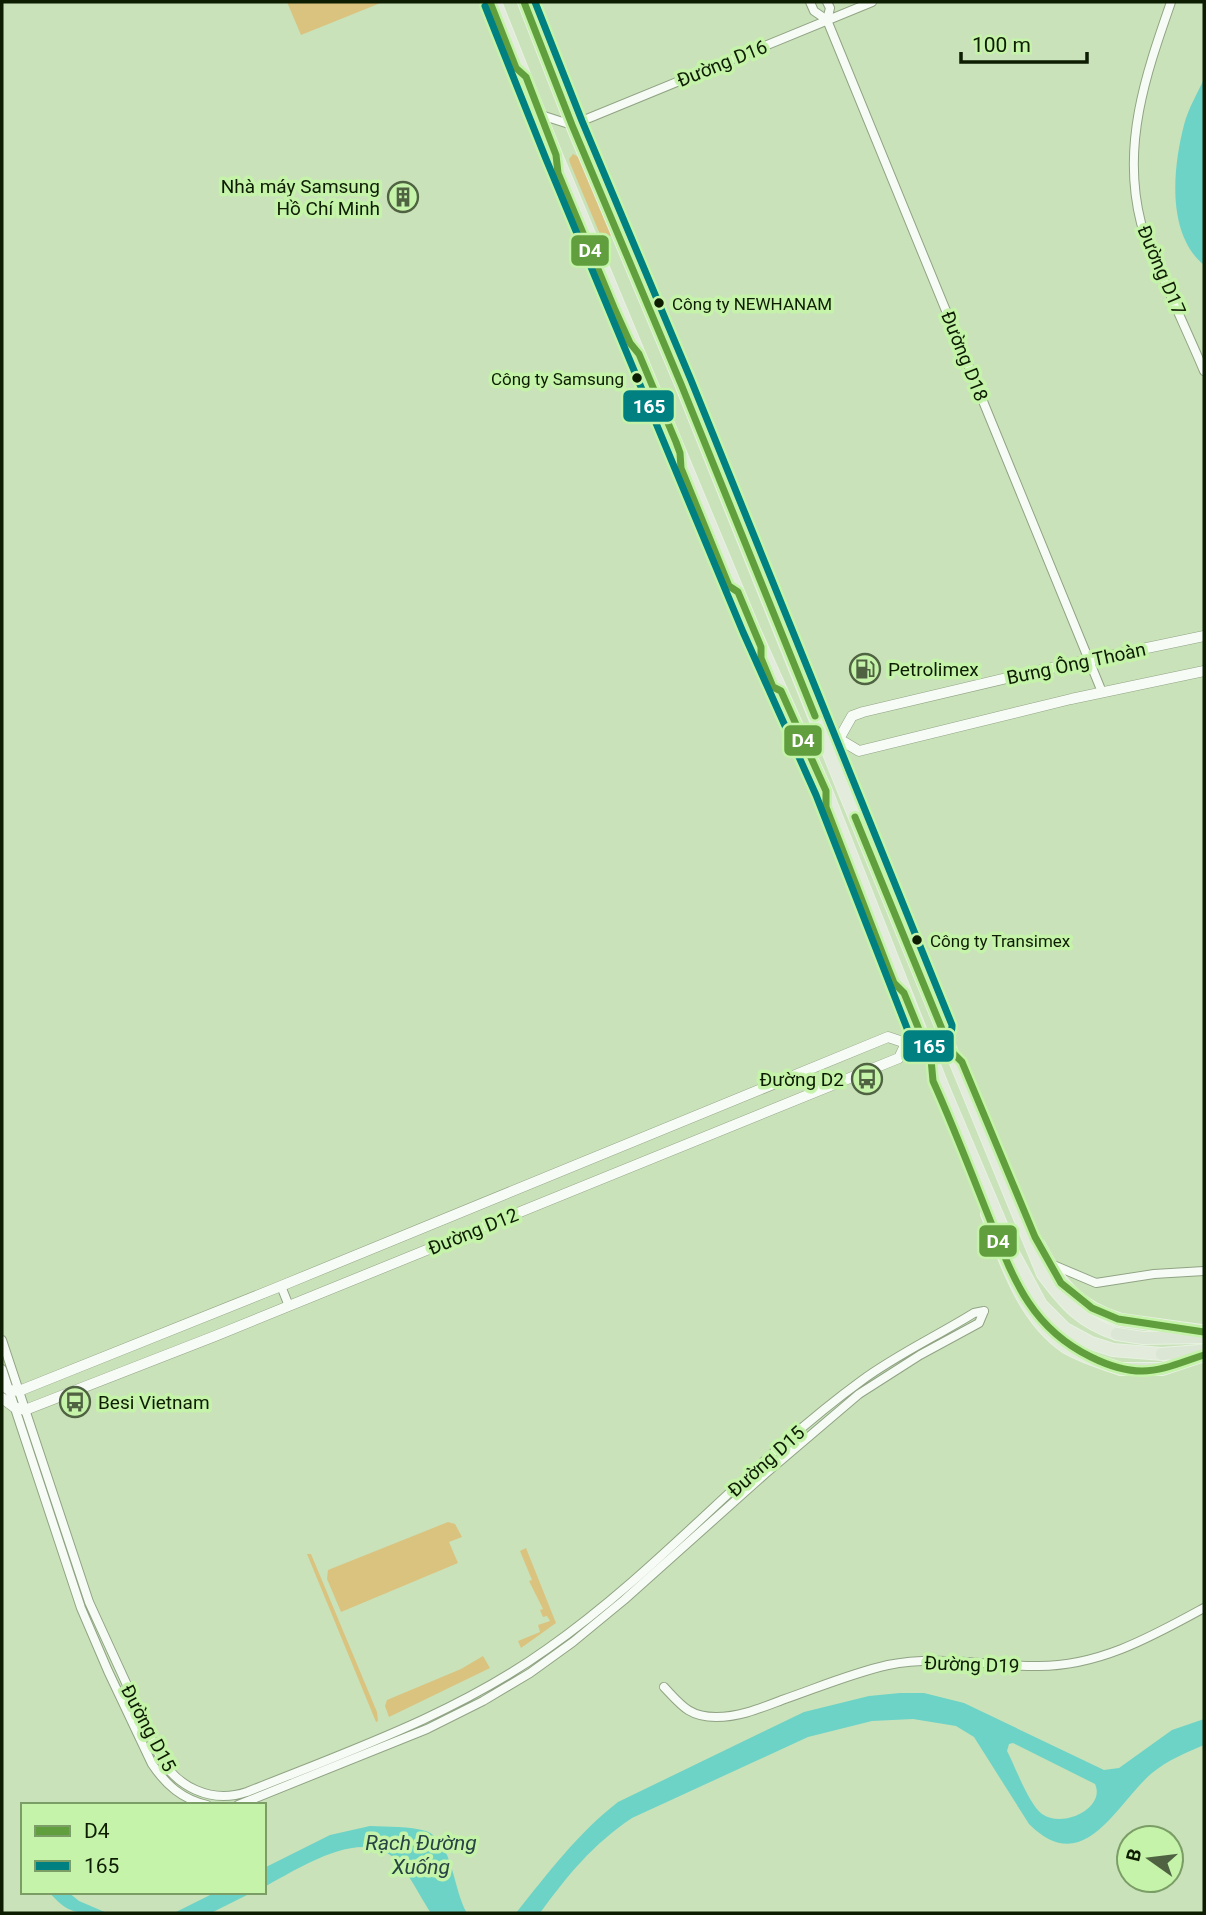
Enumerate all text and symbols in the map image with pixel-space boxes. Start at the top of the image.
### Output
scale bar [961,21,1087,65]
text: 100 m [972,33,1031,57]
street label: Đường D16 [674,35,771,92]
place label: Nhà máy Samsung Hồ Chí Minh [221,175,380,220]
building icon: Nhà máy Samsung Hồ Chí Minh [386,180,420,214]
street label: Đường D17 [1132,222,1191,318]
line badge: D4 [570,234,610,267]
text: D4 [578,239,602,262]
place label: Công ty NEWHANAM [672,294,832,314]
marker: Công ty NEWHANAM [652,296,666,310]
street label: Đường D18 [936,308,993,405]
place label: Công ty Samsung [491,369,624,389]
marker: Công ty Samsung [630,371,644,385]
line badge: 165 [622,389,675,423]
text: 165 [633,395,665,418]
street label: Bưng Ông Thoàn [1005,638,1148,689]
fuel station icon: Petrolimex [848,652,882,686]
place label: Petrolimex [888,658,979,681]
line badge: D4 [783,724,823,757]
text: D4 [791,729,815,752]
place label: Công ty Transimex [930,931,1071,951]
marker: Công ty Transimex [910,933,924,947]
line badge: 165 [902,1029,955,1063]
text: 165 [913,1035,945,1058]
bus stop icon: Đường D2 [850,1062,884,1096]
place label: Đường D2 [760,1068,844,1091]
street label: Đường D12 [425,1203,522,1260]
line badge: D4 [978,1224,1018,1258]
text: D4 [986,1230,1010,1253]
bus stop icon: Besi Vietnam [58,1385,92,1419]
place label: Besi Vietnam [98,1391,210,1414]
street label: Đường D15 [723,1421,809,1502]
street label: Đường D19 [924,1651,1020,1678]
street label: Đường D15 [116,1681,181,1776]
legend [21,1803,266,1894]
text: D4 [84,1819,110,1843]
north arrow [1115,1824,1185,1894]
water label: Rạch Đường Xuống [365,1831,477,1879]
text: B [1121,1846,1147,1864]
text: 165 [84,1854,119,1878]

